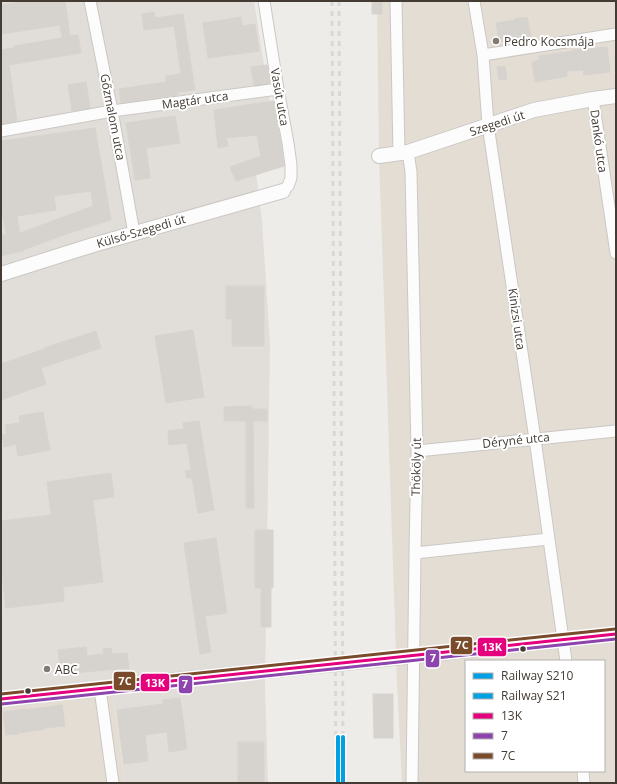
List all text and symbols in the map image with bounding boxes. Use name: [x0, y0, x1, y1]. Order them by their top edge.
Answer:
place label: Pedro Kocsmája: [504, 33, 594, 50]
marker: Pedro Kocsmája: [491, 36, 501, 46]
street label: Vasút utca: [267, 67, 293, 127]
street label: Gőzmalom utca: [96, 72, 130, 162]
street label: Magtár utca: [161, 87, 229, 113]
street label: Szegedi út: [467, 106, 527, 140]
street label: Dankó utca: [586, 108, 612, 174]
street label: Külső-Szegedi út: [95, 210, 187, 252]
street label: Kinizsi utca: [504, 287, 530, 351]
street label: Déryné utca: [481, 428, 551, 452]
street label: Thököly út: [407, 438, 425, 496]
line badge: 7C: [450, 636, 473, 655]
text: 7C: [455, 637, 469, 652]
line badge: 13K: [477, 637, 507, 657]
text: 13K: [482, 639, 503, 654]
unlabelled marker: [518, 644, 528, 654]
line badge: 7: [425, 649, 440, 668]
text: 7: [430, 650, 436, 665]
legend: [465, 660, 605, 772]
place label: ABC: [55, 661, 78, 678]
marker: ABC: [42, 664, 52, 674]
text: Railway S210: [501, 667, 574, 684]
line badge: 7C: [113, 671, 136, 691]
text: 7C: [118, 673, 132, 688]
line badge: 13K: [140, 673, 170, 692]
text: 13K: [145, 675, 166, 690]
line badge: 7: [178, 675, 193, 694]
text: 7: [182, 676, 188, 691]
unlabelled marker: [23, 686, 33, 696]
text: Railway S21: [501, 687, 567, 704]
text: 13K: [501, 707, 523, 724]
text: 7: [501, 727, 508, 744]
text: 7C: [501, 747, 516, 764]

